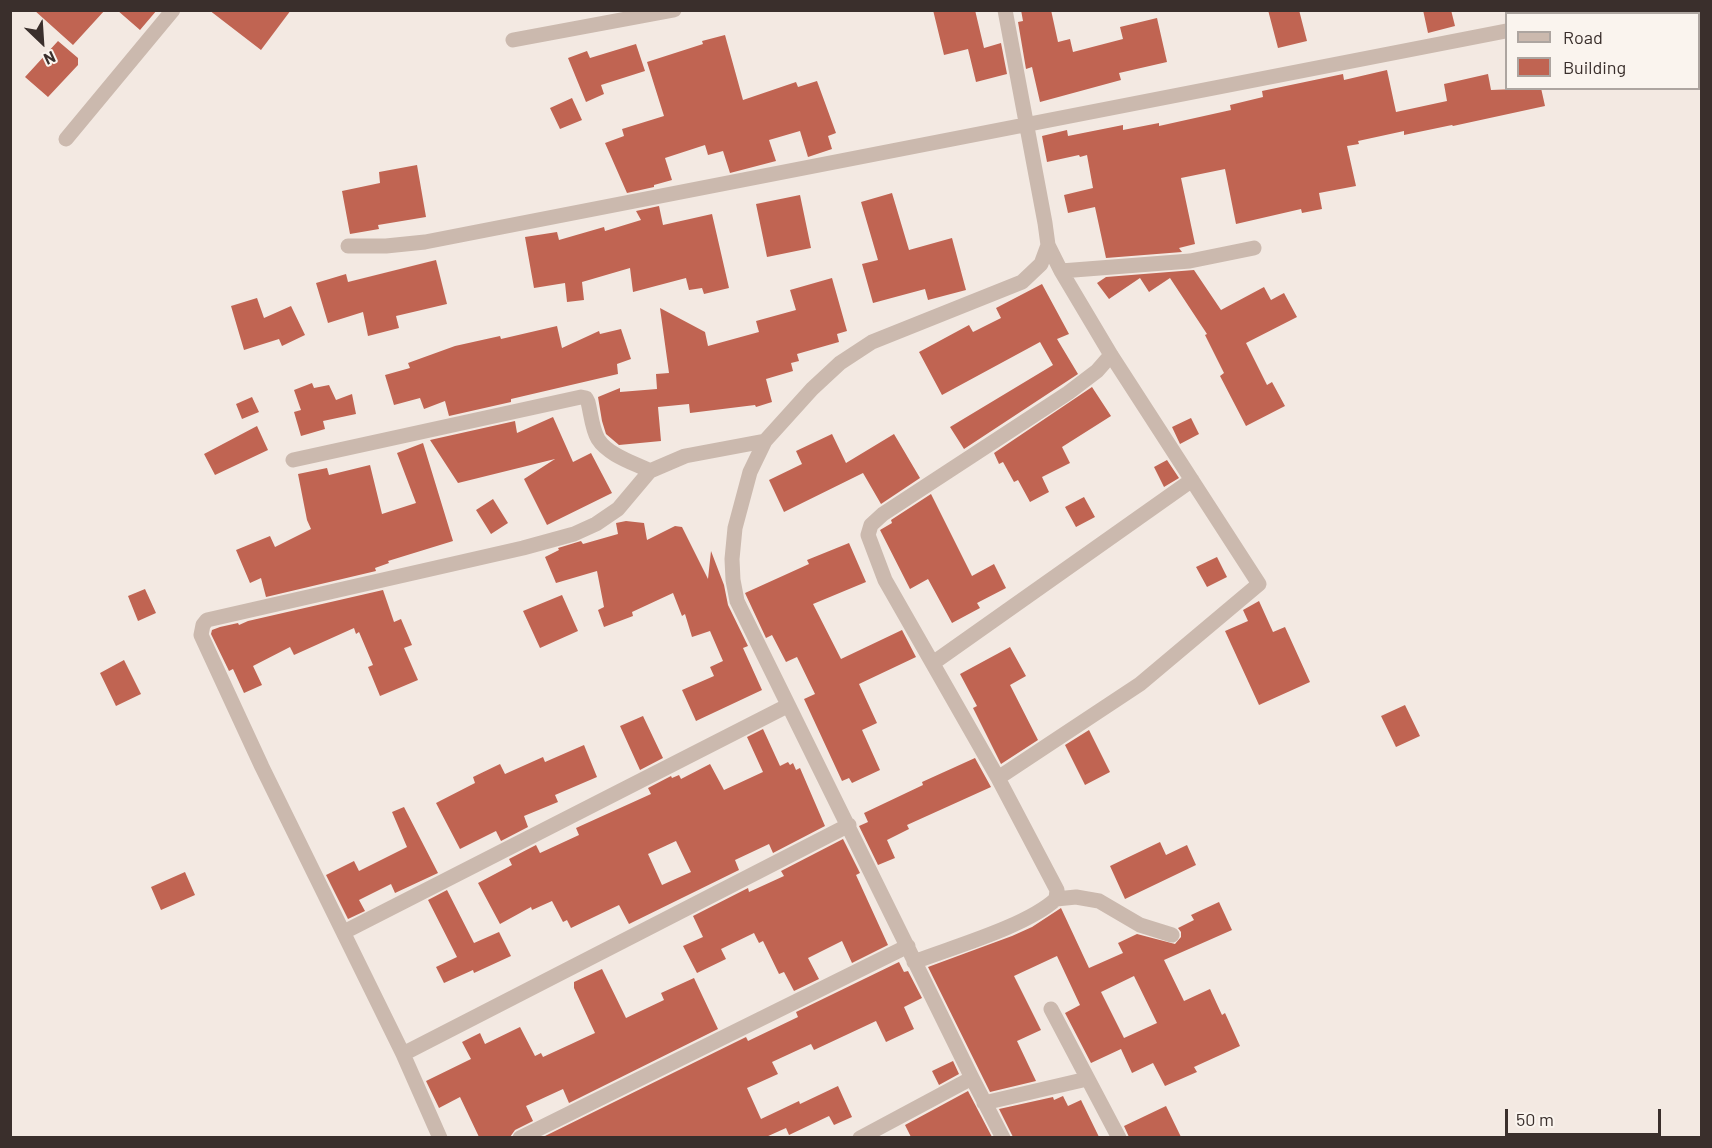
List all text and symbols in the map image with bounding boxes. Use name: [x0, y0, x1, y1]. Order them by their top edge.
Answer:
north arrow: [12, 12, 72, 72]
legend: [1505, 12, 1700, 90]
text: Road: [1563, 26, 1603, 48]
text: N: [41, 48, 59, 70]
text: Building: [1563, 56, 1626, 78]
scale bar: [1508, 1097, 1664, 1135]
text: 50 m: [1516, 1108, 1554, 1130]

